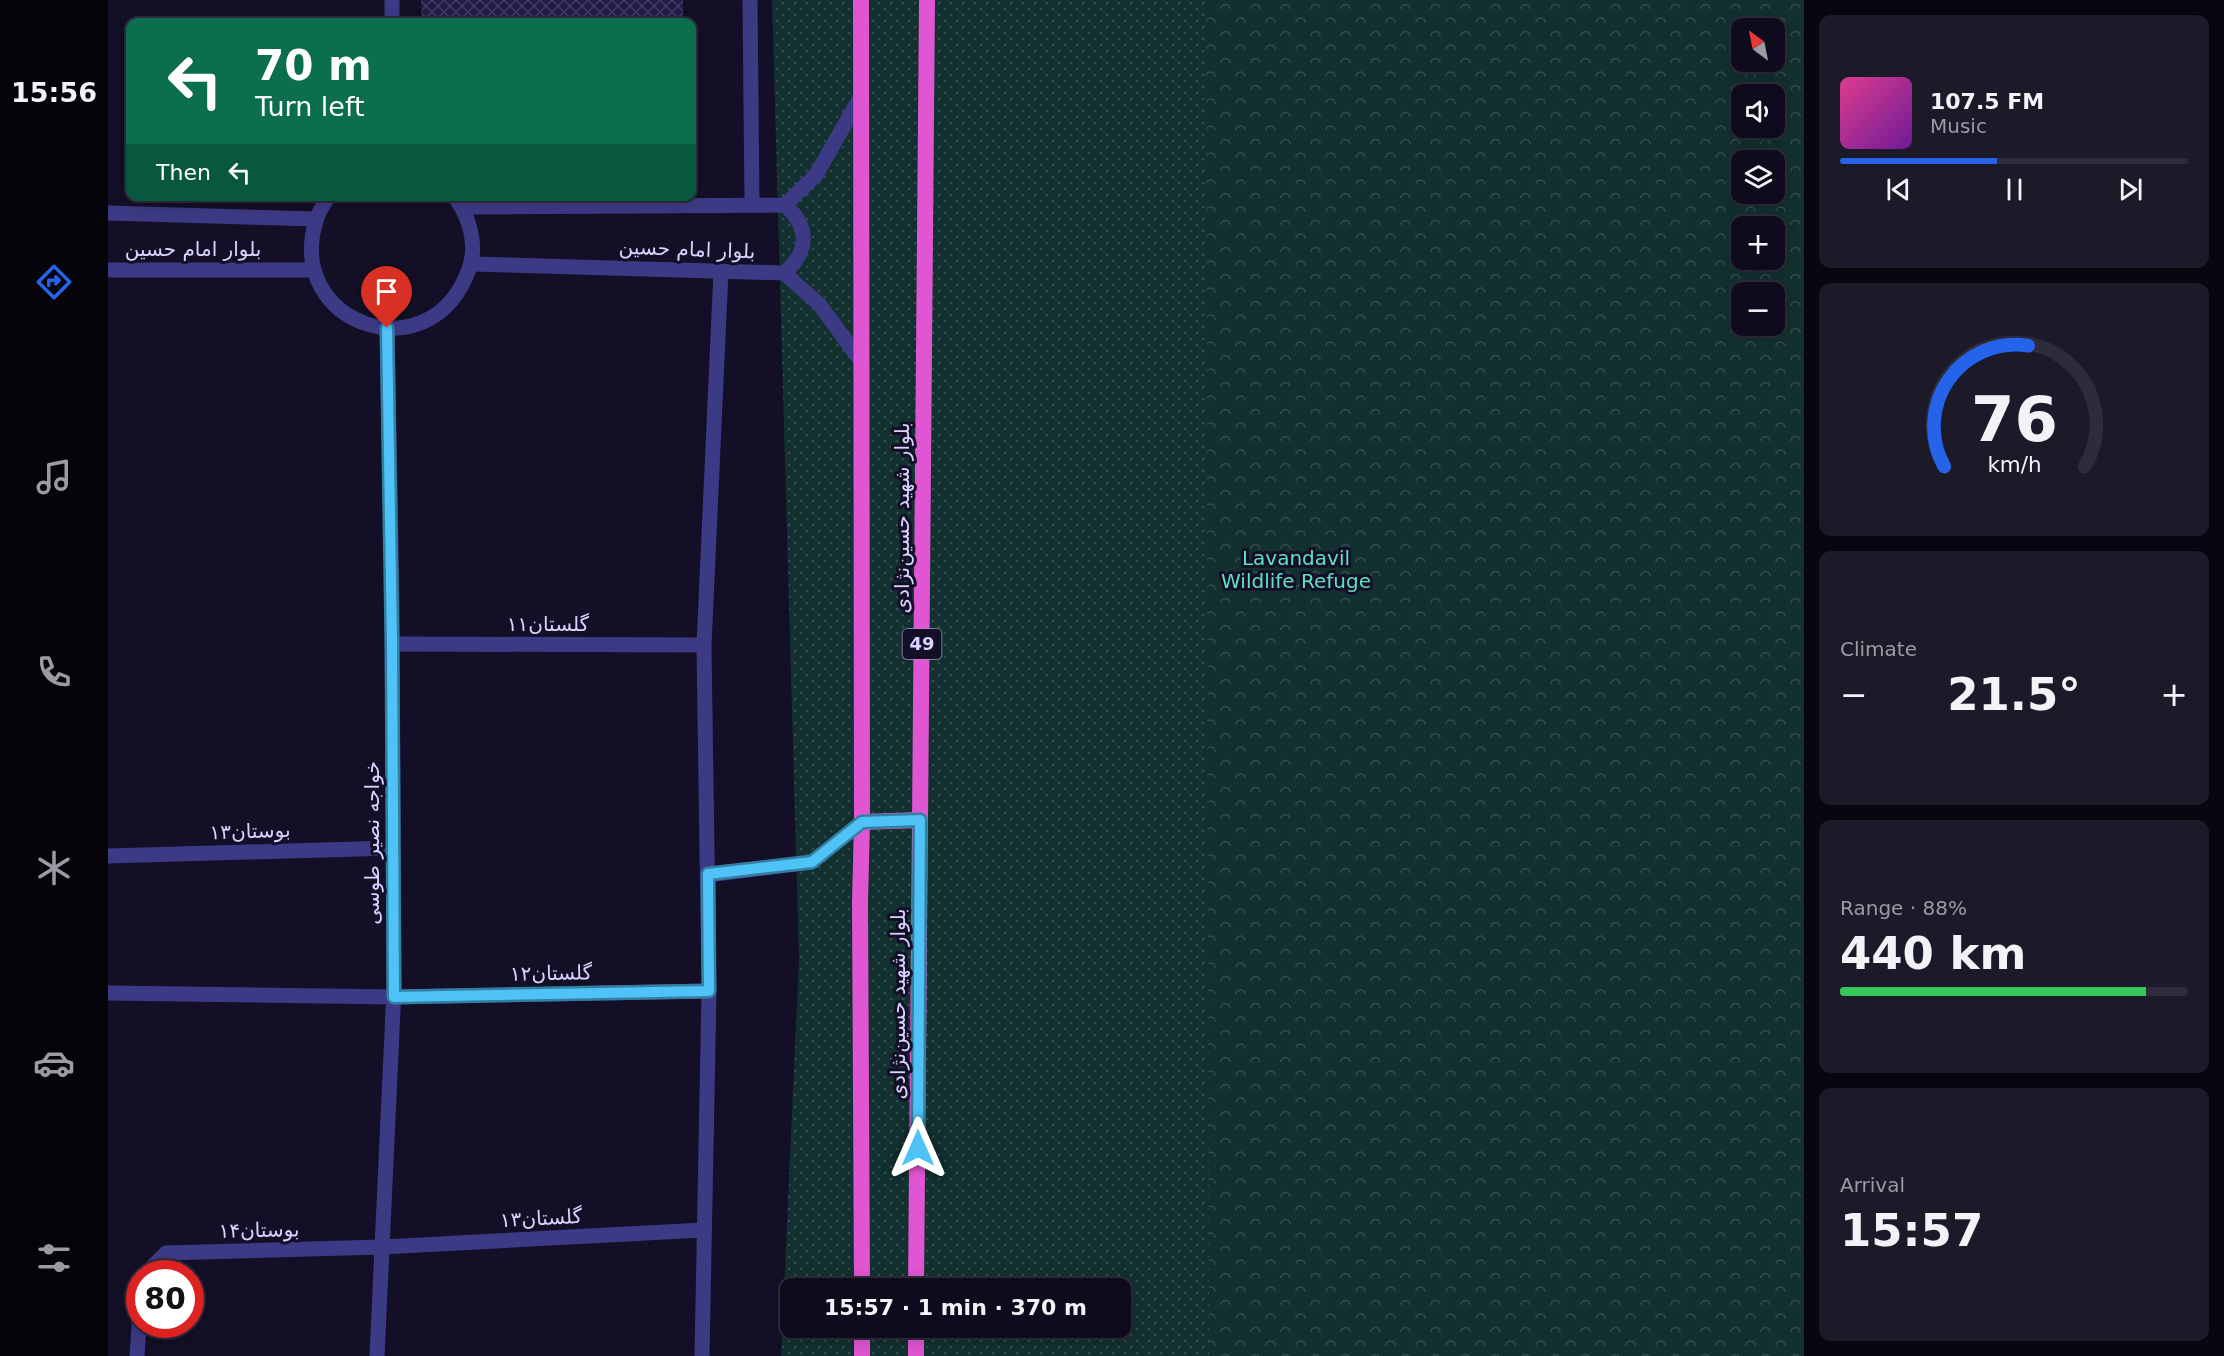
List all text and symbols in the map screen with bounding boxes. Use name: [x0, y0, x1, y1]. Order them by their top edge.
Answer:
north arrow: [1731, 18, 1785, 72]
map controls: [1731, 18, 1785, 336]
text: 70 m: [255, 41, 372, 90]
icon: left: [156, 42, 234, 120]
text: 15:56: [11, 77, 97, 108]
button: sound: [1731, 84, 1785, 138]
text: 107.5 FM: [1930, 89, 2044, 114]
text: Turn left: [255, 91, 365, 122]
text: Music: [1930, 114, 1987, 138]
button: layers: [1731, 150, 1785, 204]
icon: left: [223, 156, 256, 189]
text: Then: [156, 160, 211, 185]
icon: previous: [1882, 173, 1915, 206]
icon: pause: [1998, 173, 2031, 206]
icon: next: [2114, 173, 2147, 206]
button: +: [1731, 216, 1785, 270]
street label: بلوار امام حسین: [618, 235, 756, 263]
street label: بلوار امام حسین: [125, 237, 261, 261]
icon: directions: [33, 261, 75, 303]
pin: [361, 266, 412, 328]
icon: arrive: [370, 275, 403, 308]
button: −: [1731, 282, 1785, 336]
text: 76: [1971, 383, 2057, 456]
street label: بلوار شهید حسین‌نژادی: [890, 422, 914, 614]
text: km/h: [1987, 452, 2041, 477]
icon: music: [33, 456, 75, 498]
park label: Lavandavil Wildlife Refuge: [1221, 546, 1371, 593]
street label: گلستان۱۱: [507, 612, 590, 636]
road number: 49: [902, 629, 942, 659]
text: Climate: [1840, 637, 1917, 661]
icon: phone: [33, 651, 75, 693]
text: 21.5°: [1947, 668, 2081, 721]
text: −: [1840, 675, 1868, 714]
text: +: [2160, 675, 2188, 714]
street label: خواجه نصیر طوسی: [360, 761, 384, 925]
street label: بوستان۱۳: [209, 818, 291, 844]
icon: climate: [33, 847, 75, 889]
text: Range · 88%: [1840, 896, 1967, 920]
street label: بلوار شهید حسین‌نژادی: [886, 908, 910, 1100]
text: 440 km: [1840, 927, 2026, 980]
street label: گلستان۱۲: [510, 960, 593, 986]
icon: car: [33, 1042, 75, 1084]
position arrow: [886, 1116, 950, 1180]
text: Arrival: [1840, 1173, 1905, 1197]
street label: گلستان۱۳: [499, 1204, 583, 1232]
text: 15:57: [1840, 1204, 1983, 1257]
street label: بوستان۱۴: [218, 1217, 300, 1243]
icon: filters: [33, 1237, 75, 1279]
speed limit sign: 80: [126, 1260, 204, 1338]
text: 15:57 · 1 min · 370 m: [824, 1295, 1087, 1320]

